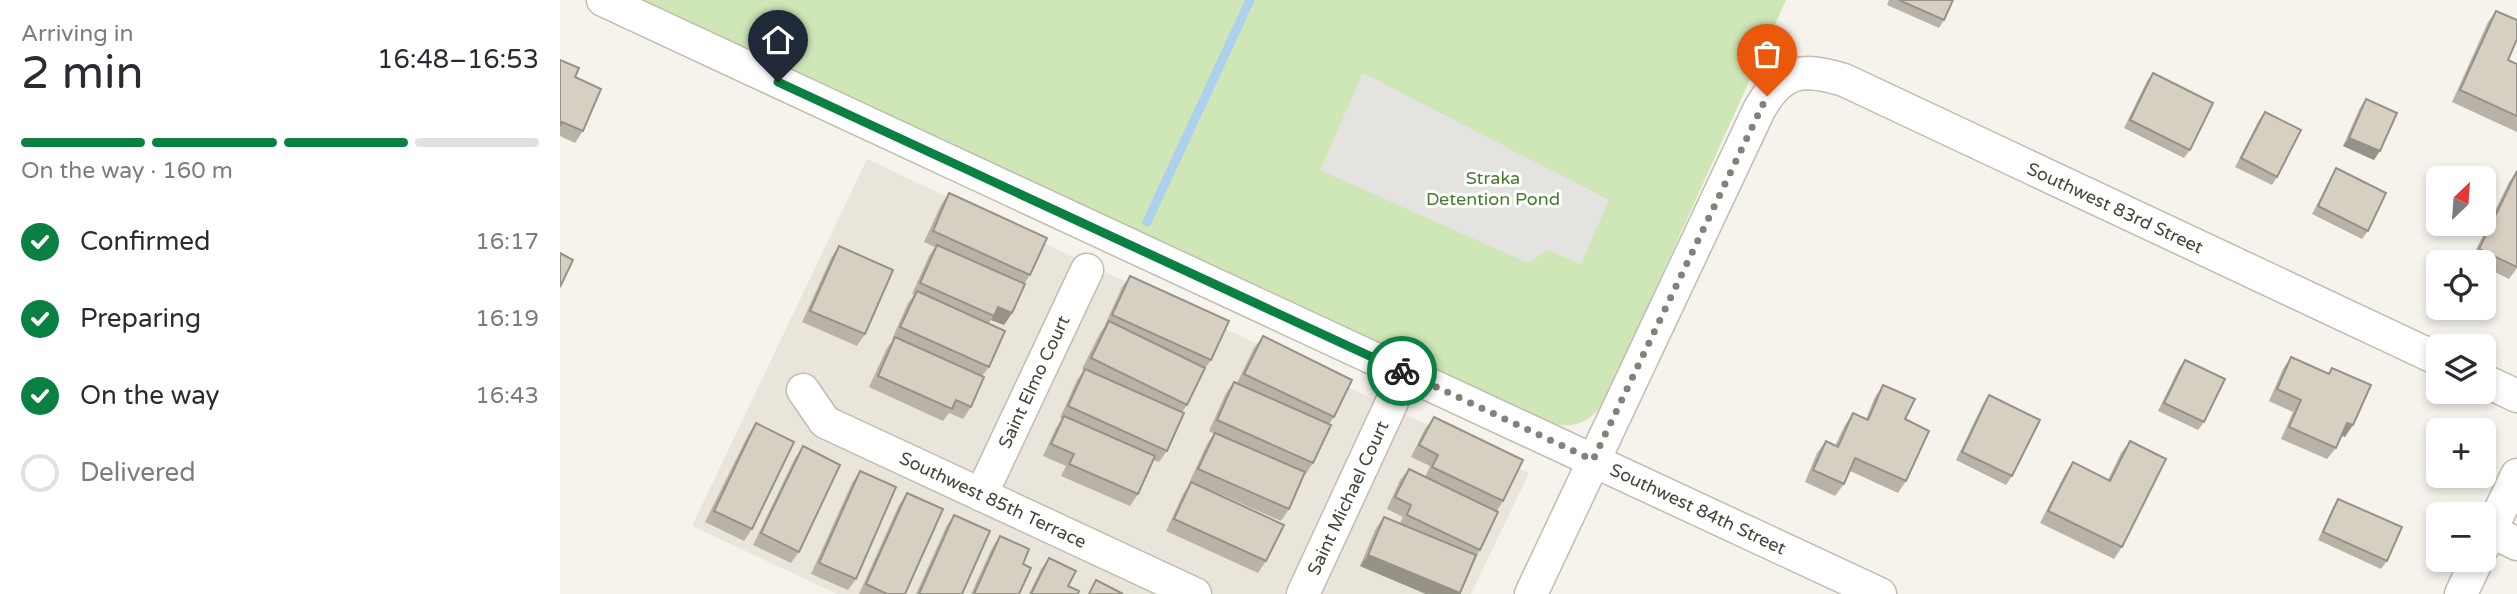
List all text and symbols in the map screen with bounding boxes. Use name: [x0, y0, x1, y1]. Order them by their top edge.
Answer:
pin: [748, 10, 808, 82]
text: Arriving in: [21, 20, 134, 48]
icon: home: [759, 21, 797, 59]
pin: [1737, 24, 1797, 96]
icon: bag: [1748, 35, 1786, 73]
text: 16:48–16:53: [377, 44, 539, 75]
text: 2 min: [21, 46, 144, 101]
text: On the way · 160 m: [21, 157, 233, 185]
street label: Southwest 83rd Street: [2023, 157, 2207, 259]
north arrow: [2426, 166, 2496, 236]
map controls: [2426, 166, 2496, 572]
park label: Straka Detention Pond: [1426, 167, 1560, 210]
icon: check: [21, 223, 59, 261]
text: Confirmed: [80, 226, 210, 257]
text: 16:17: [475, 228, 539, 256]
button: locate: [2426, 250, 2496, 320]
icon: check: [21, 300, 59, 338]
text: Preparing: [80, 303, 201, 334]
text: 16:19: [475, 305, 539, 333]
street label: Saint Elmo Court: [994, 312, 1074, 452]
button: layers: [2426, 334, 2496, 404]
courier: [1367, 336, 1437, 406]
icon: bike: [1383, 352, 1421, 390]
icon: check: [21, 377, 59, 415]
text: On the way: [80, 380, 220, 411]
text: 16:43: [475, 382, 539, 410]
street label: Saint Michael Court: [1303, 417, 1393, 579]
button: +: [2426, 418, 2496, 488]
street label: Southwest 85th Terrace: [896, 447, 1090, 553]
text: Delivered: [80, 457, 196, 488]
street label: Southwest 84th Street: [1606, 459, 1790, 560]
button: −: [2426, 502, 2496, 572]

